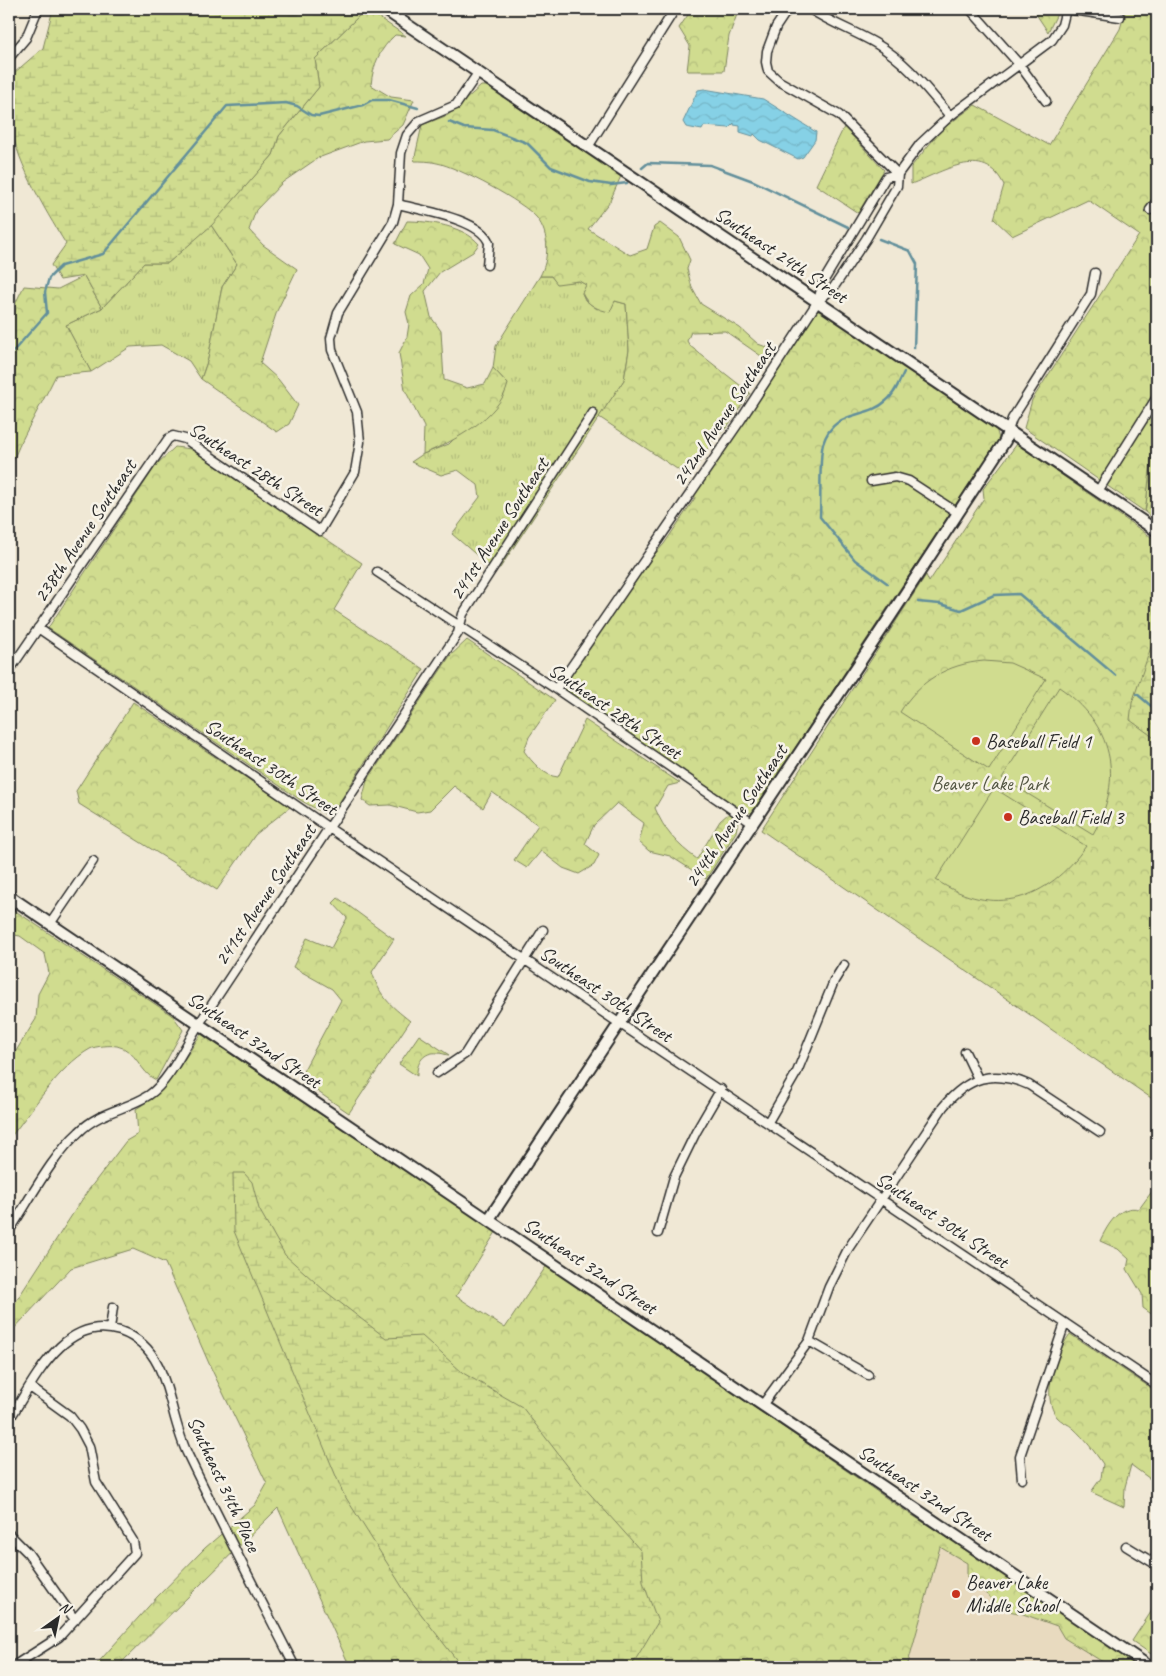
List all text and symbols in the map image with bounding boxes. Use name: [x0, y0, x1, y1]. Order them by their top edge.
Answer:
street label: Southeast 24th Street: [710, 201, 854, 310]
street label: 242nd Avenue Southeast: [667, 335, 783, 491]
street label: Southeast 28th Street: [184, 416, 330, 523]
street label: 241st Avenue Southeast: [444, 451, 556, 605]
street label: 238th Avenue Southeast: [28, 453, 143, 607]
street label: Southeast 28th Street: [544, 657, 688, 766]
street label: Southeast 30th Street: [200, 713, 344, 822]
place label: Baseball Field 1: [986, 729, 1093, 754]
marker: Baseball Field 1: [970, 735, 982, 747]
street label: 244th Avenue Southeast: [679, 738, 794, 892]
park label: Beaver Lake Park: [931, 771, 1050, 796]
place label: Baseball Field 3: [1018, 805, 1126, 830]
marker: Baseball Field 3: [1002, 811, 1014, 823]
street label: 241st Avenue Southeast: [209, 818, 323, 970]
street label: Southeast 30th Street: [535, 940, 679, 1049]
street label: Southeast 32nd Street: [182, 986, 328, 1095]
street label: Southeast 30th Street: [871, 1166, 1015, 1275]
street label: Southeast 32nd Street: [518, 1212, 664, 1321]
street label: Southeast 34th Place: [182, 1412, 267, 1557]
street label: Southeast 32nd Street: [853, 1439, 999, 1548]
place label: Beaver Lake Middle School: [966, 1570, 1061, 1618]
marker: Beaver Lake Middle School: [950, 1588, 962, 1600]
north arrow: [32, 1594, 82, 1644]
text: N: [57, 1598, 75, 1618]

